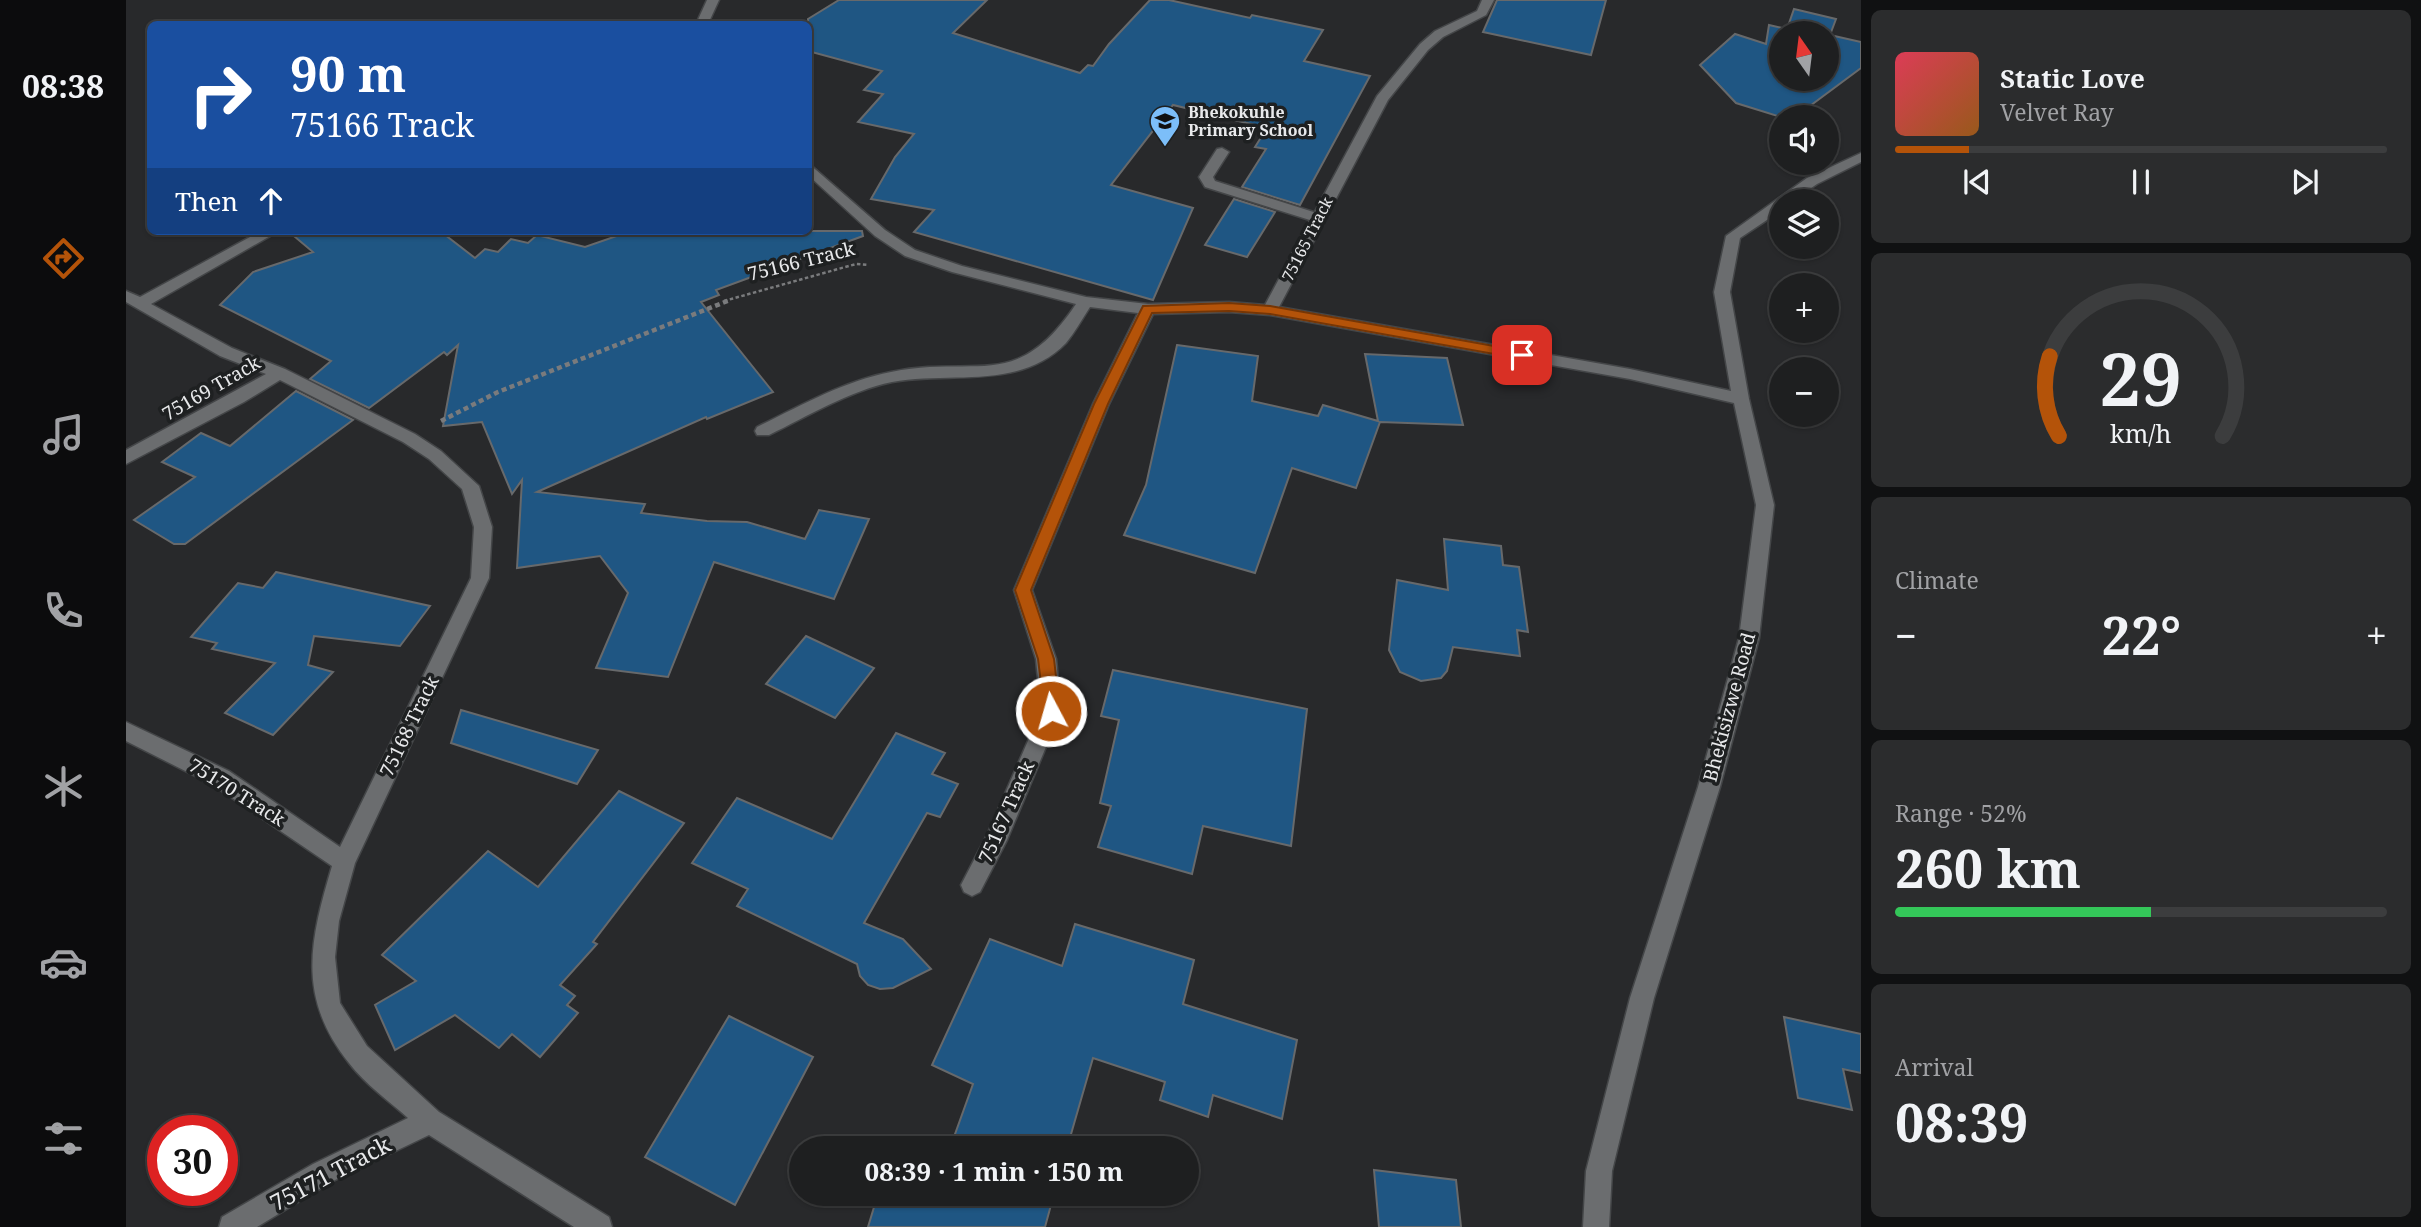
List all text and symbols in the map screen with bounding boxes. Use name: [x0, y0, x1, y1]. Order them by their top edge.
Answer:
north arrow: [1769, 21, 1839, 91]
map controls: [1769, 21, 1839, 427]
text: 90 m: [290, 40, 406, 106]
icon: right: [175, 49, 266, 140]
text: Static Love: [2000, 60, 2145, 96]
text: 08:38: [22, 64, 104, 107]
text: Velvet Ray: [2000, 96, 2114, 128]
place label: Bhekokuhle Primary School: [1188, 101, 1313, 141]
text: 75166 Track: [290, 103, 474, 146]
school or university icon: Bhekokuhle Primary School: [1148, 104, 1182, 148]
button: sound: [1769, 105, 1839, 175]
icon: previous: [1958, 163, 1996, 201]
icon: pause: [2122, 163, 2160, 201]
icon: next: [2286, 163, 2324, 201]
icon: ahead: [252, 182, 290, 220]
text: Then: [175, 183, 238, 219]
button: layers: [1769, 189, 1839, 259]
street label: 75165 Track: [1276, 192, 1338, 285]
icon: directions: [39, 234, 88, 283]
street label: 75166 Track: [745, 235, 858, 287]
button: +: [1769, 273, 1839, 343]
pin: [1492, 325, 1552, 385]
text: 29: [2100, 329, 2182, 428]
icon: arrive: [1503, 336, 1541, 374]
street label: 75169 Track: [157, 349, 266, 427]
button: −: [1769, 357, 1839, 427]
icon: music: [39, 410, 88, 459]
text: km/h: [2110, 416, 2172, 450]
text: Climate: [1895, 564, 1979, 596]
icon: phone: [39, 586, 88, 635]
text: 22°: [2102, 599, 2181, 670]
text: −: [1895, 609, 1917, 661]
text: +: [2366, 609, 2387, 661]
street label: Bhekisizwe Road: [1697, 629, 1762, 784]
street label: 75168 Track: [373, 670, 445, 781]
position arrow: [1014, 674, 1088, 748]
street label: 75170 Track: [184, 752, 291, 832]
street label: 75167 Track: [972, 756, 1040, 867]
icon: climate: [39, 762, 88, 811]
text: Range · 52%: [1895, 797, 2027, 829]
text: 260 km: [1895, 832, 2081, 903]
icon: car: [39, 938, 88, 987]
text: Arrival: [1895, 1051, 1974, 1083]
text: 08:39: [1895, 1086, 2028, 1157]
icon: filters: [39, 1114, 88, 1163]
speed limit sign: 30: [147, 1115, 238, 1206]
street label: 75171 Track: [264, 1128, 396, 1218]
text: 08:39 · 1 min · 150 m: [864, 1153, 1124, 1189]

